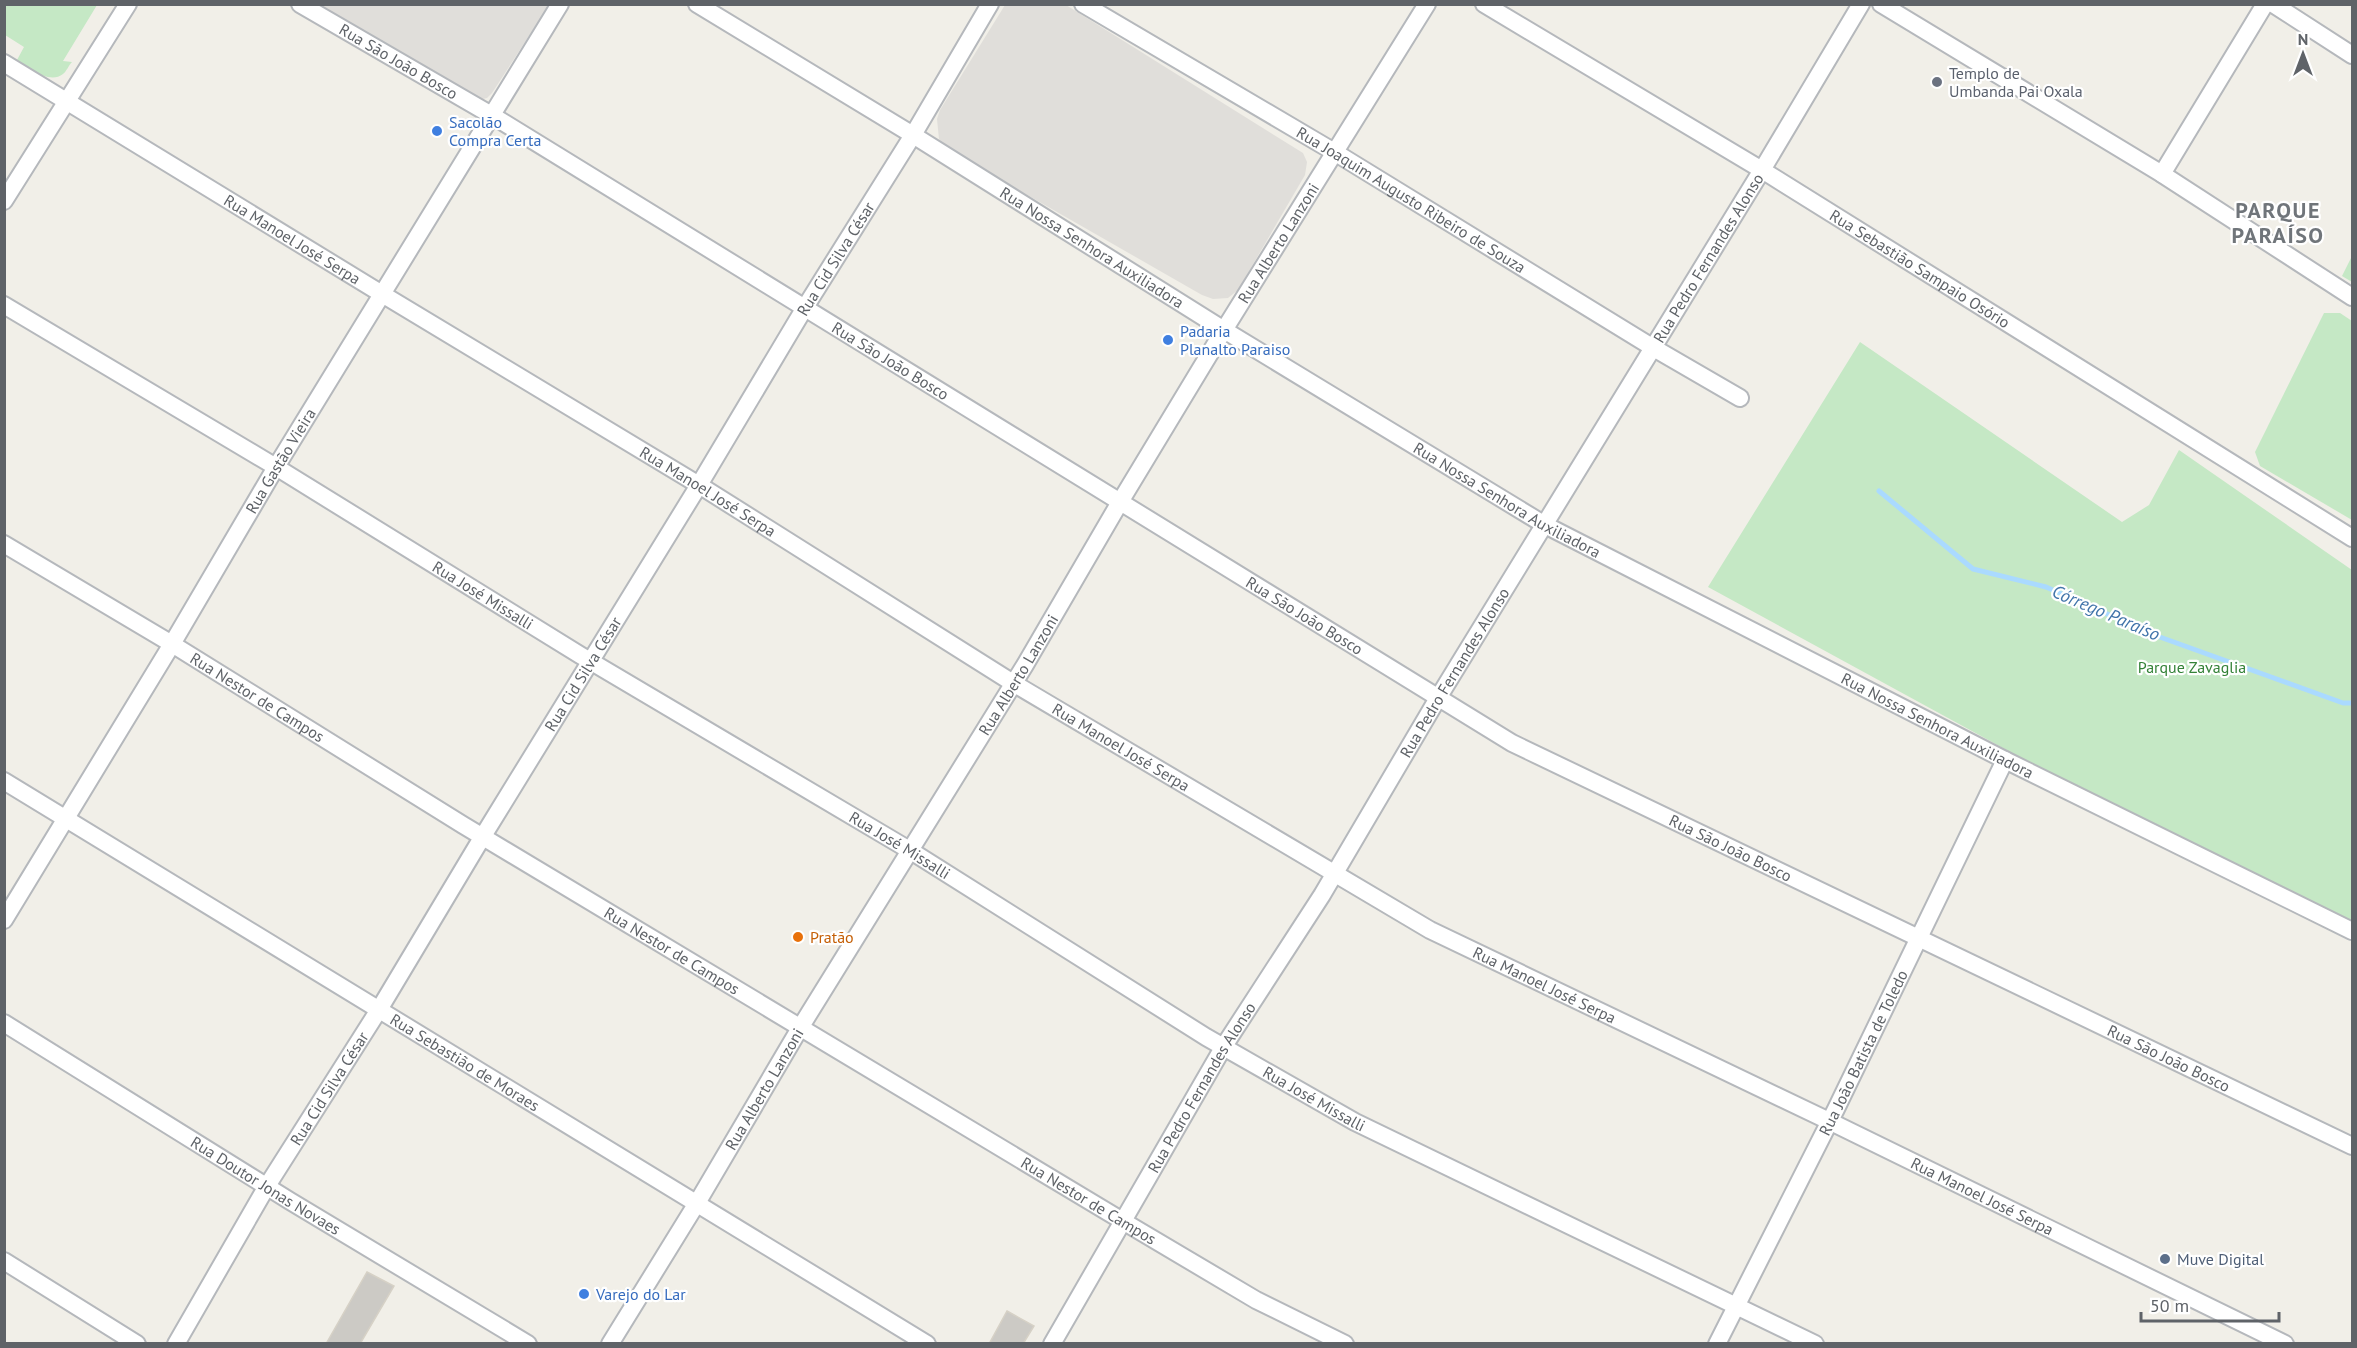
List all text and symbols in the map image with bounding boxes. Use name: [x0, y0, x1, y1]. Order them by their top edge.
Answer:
street label: Rua São João Bosco: [336, 19, 461, 103]
north arrow: [2273, 24, 2333, 84]
text: N: [2298, 29, 2308, 49]
place label: Templo de Umbanda Pai Oxala: [1949, 63, 2083, 101]
marker: Templo de Umbanda Pai Oxala: [1930, 75, 1944, 89]
place label: Sacolão Compra Certa: [449, 112, 541, 150]
street label: Rua Joaquim Augusto Ribeiro de Souza: [1293, 122, 1529, 277]
marker: Sacolão Compra Certa: [430, 124, 444, 138]
street label: Rua Pedro Fernandes Alonso: [1649, 170, 1768, 346]
street label: Rua Alberto Lanzoni: [1233, 179, 1323, 307]
street label: Rua Nossa Senhora Auxiliadora: [996, 182, 1188, 312]
street label: Rua Manoel José Serpa: [220, 190, 364, 289]
district label: PARQUE PARAÍSO: [2231, 196, 2325, 249]
street label: Rua Cid Silva César: [792, 198, 879, 319]
street label: Rua Sebastião Sampaio Osório: [1826, 205, 2014, 332]
street label: Rua São João Bosco: [828, 317, 953, 404]
place label: Padaria Planalto Paraiso: [1180, 321, 1290, 359]
marker: Padaria Planalto Paraiso: [1161, 333, 1175, 347]
street label: Rua Gastão Vieira: [241, 404, 320, 517]
street label: Rua Nossa Senhora Auxiliadora: [1410, 438, 1604, 562]
street label: Rua Manoel José Serpa: [636, 442, 780, 541]
street label: Rua José Missalli: [429, 556, 537, 634]
street label: Rua São João Bosco: [1242, 572, 1367, 659]
water label: Córrego Paraíso: [2049, 580, 2164, 646]
street label: Rua Pedro Fernandes Alonso: [1395, 584, 1513, 761]
street label: Rua Alberto Lanzoni: [974, 611, 1062, 739]
street label: Rua Cid Silva César: [540, 612, 626, 735]
street label: Rua Nestor de Campos: [187, 648, 328, 746]
park label: Parque Zavaglia: [2138, 657, 2246, 677]
street label: Rua Nossa Senhora Auxiliadora: [1838, 668, 2037, 783]
street label: Rua Manoel José Serpa: [1049, 699, 1194, 796]
street label: Rua José Missalli: [846, 807, 954, 883]
street label: Rua São João Bosco: [1666, 810, 1795, 886]
street label: Rua Nestor de Campos: [601, 902, 744, 999]
place label: Pratão: [810, 927, 854, 947]
marker: Pratão: [791, 930, 805, 944]
street label: Rua Manoel José Serpa: [1470, 942, 1619, 1028]
street label: Rua João Batista de Toledo: [1814, 967, 1912, 1139]
street label: Rua Pedro Fernandes Alonso: [1143, 998, 1260, 1176]
street label: Rua Sebastião de Moraes: [387, 1009, 544, 1115]
street label: Rua São João Bosco: [2104, 1020, 2233, 1096]
street label: Rua Alberto Lanzoni: [721, 1025, 808, 1153]
street label: Rua Cid Silva César: [285, 1027, 373, 1149]
street label: Rua José Missalli: [1259, 1062, 1369, 1136]
street label: Rua Doutor Jonas Novaes: [187, 1132, 344, 1239]
street label: Rua Nestor de Campos: [1017, 1152, 1160, 1249]
street label: Rua Manoel José Serpa: [1908, 1153, 2057, 1239]
place label: Muve Digital: [2177, 1249, 2264, 1269]
marker: Muve Digital: [2158, 1252, 2172, 1266]
place label: Varejo do Lar: [595, 1284, 686, 1304]
scale bar: [2141, 1285, 2279, 1323]
marker: Varejo do Lar: [577, 1287, 591, 1301]
text: 50 m: [2150, 1294, 2189, 1317]

